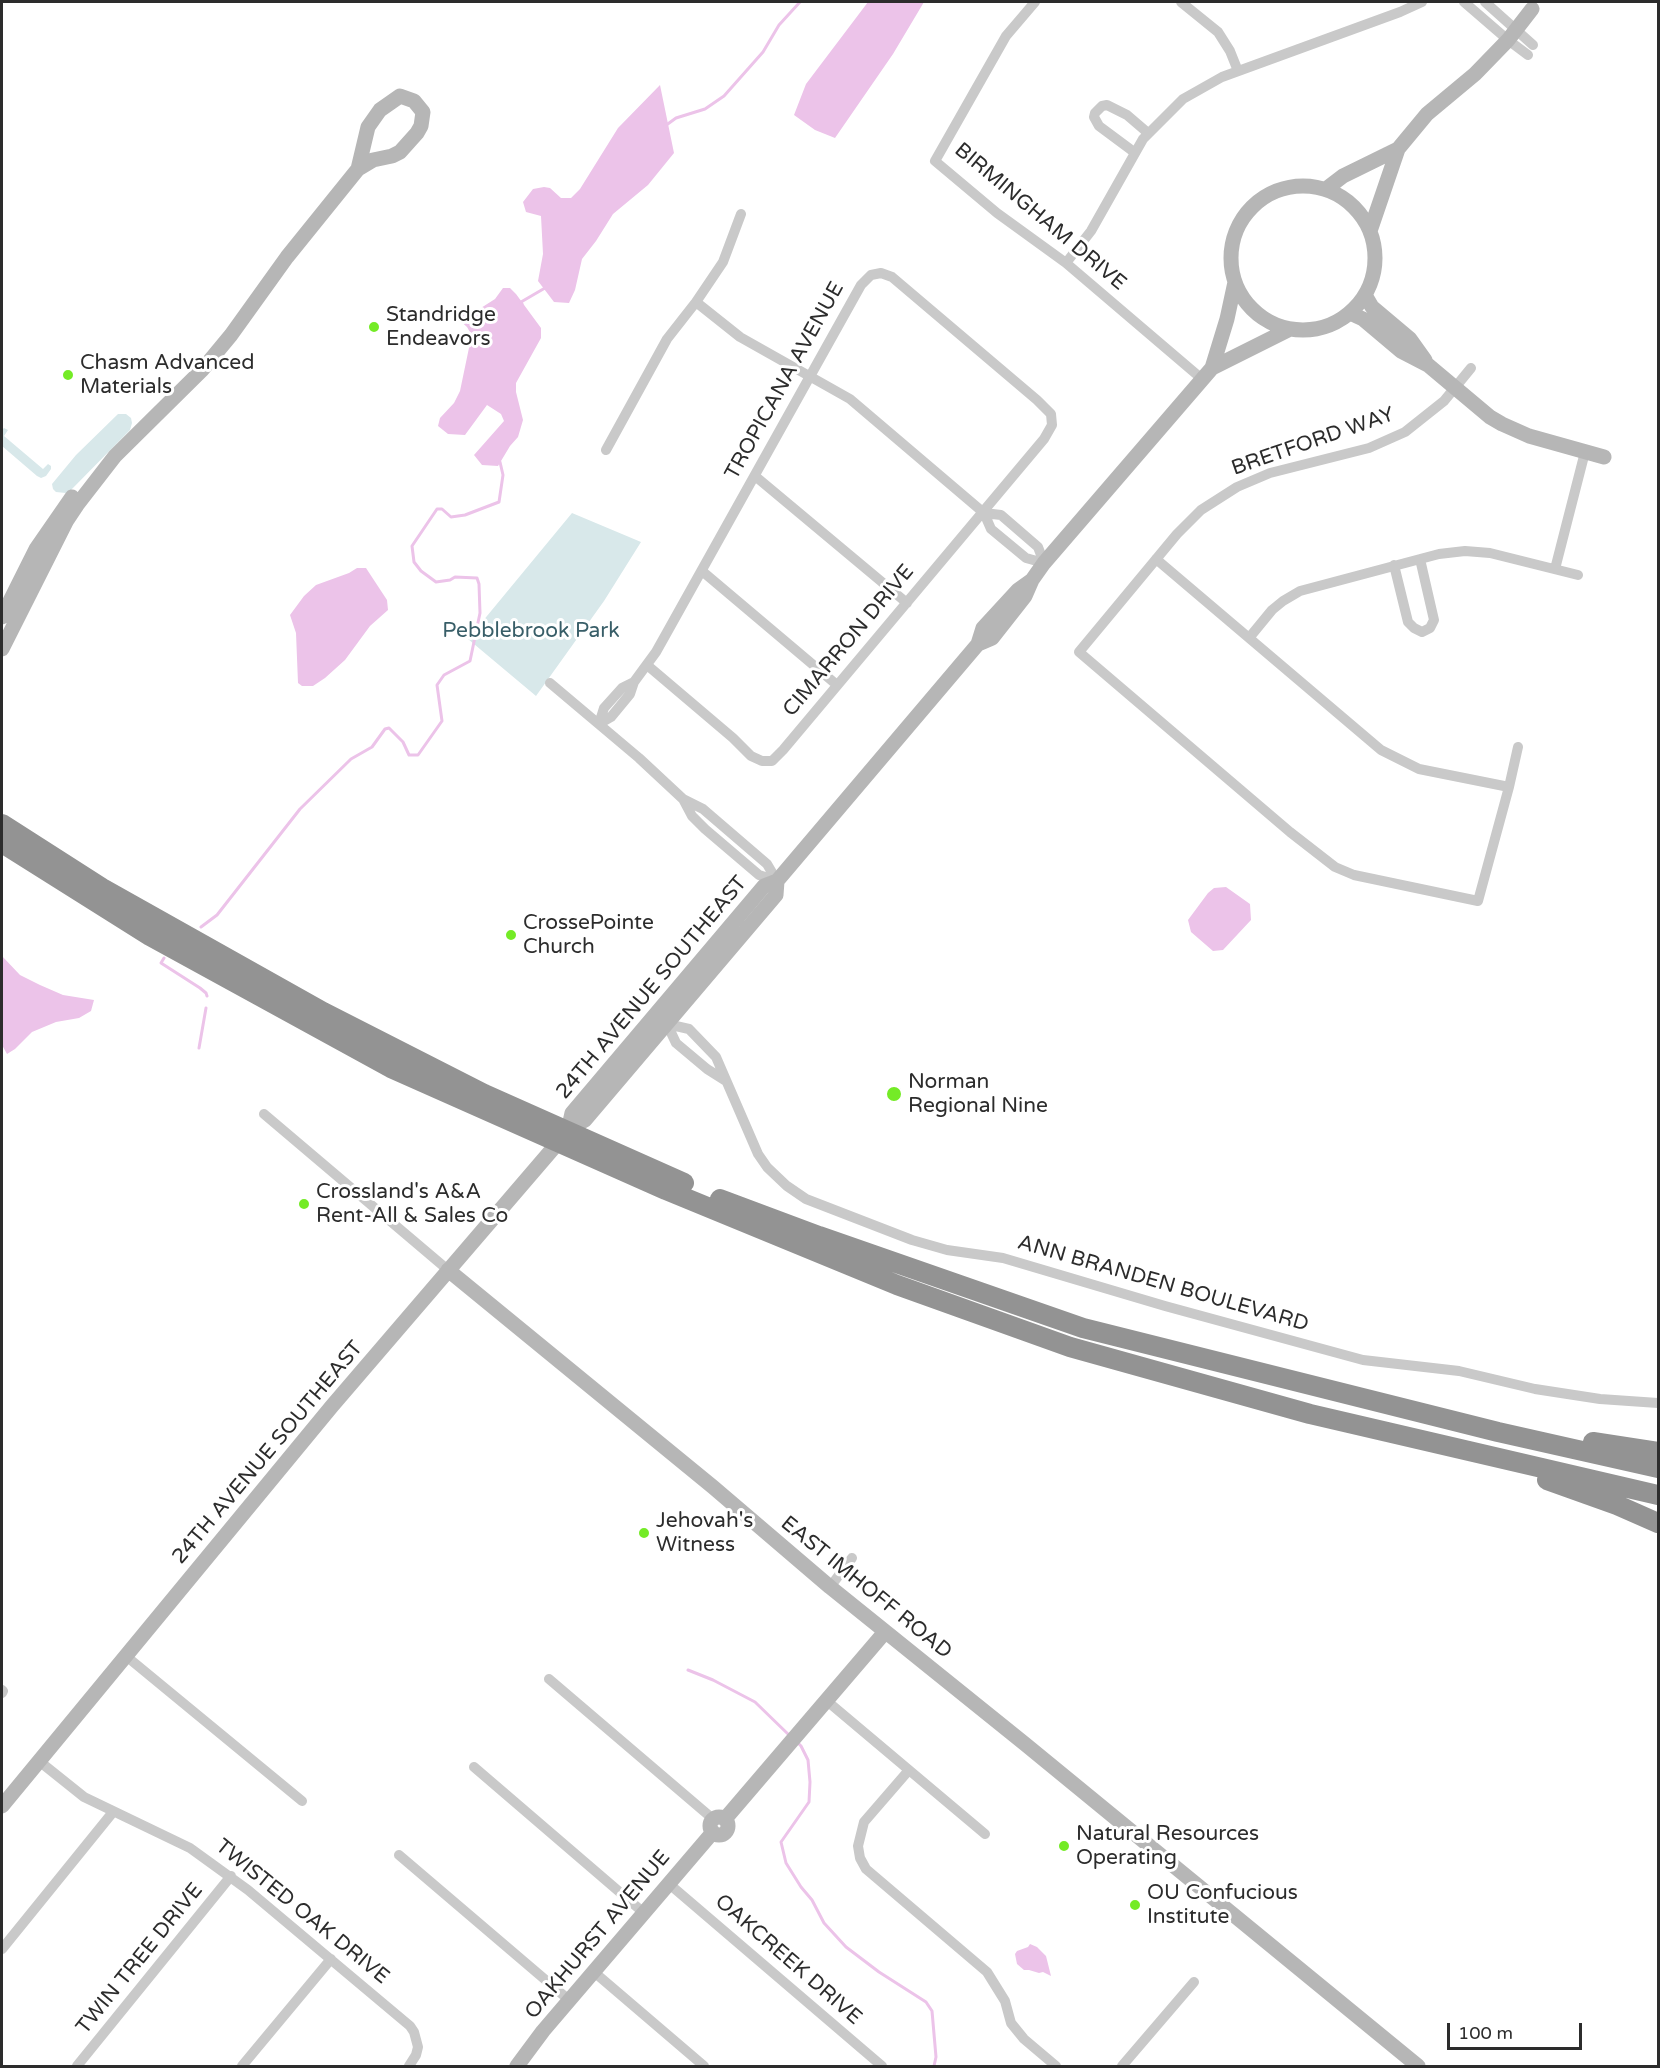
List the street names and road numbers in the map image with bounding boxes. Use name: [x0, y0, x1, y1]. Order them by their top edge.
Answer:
street label: BIRMINGHAM DRIVE: [949, 138, 1131, 296]
street label: TROPICANA AVENUE: [720, 278, 850, 484]
street label: BRETFORD WAY: [1228, 402, 1398, 482]
street label: CIMARRON DRIVE: [778, 560, 920, 722]
street label: 24TH AVENUE SOUTHEAST: [551, 871, 753, 1105]
street label: ANN BRANDEN BOULEVARD: [1015, 1230, 1311, 1338]
street label: 24TH AVENUE SOUTHEAST: [167, 1336, 369, 1570]
street label: EAST IMHOFF ROAD: [775, 1511, 957, 1665]
street label: TWISTED OAK DRIVE: [210, 1834, 394, 1990]
street label: OAKHURST AVENUE: [520, 1846, 676, 2024]
street label: TWIN TREE DRIVE: [71, 1878, 209, 2040]
street label: OAKCREEK DRIVE: [709, 1889, 867, 2031]

